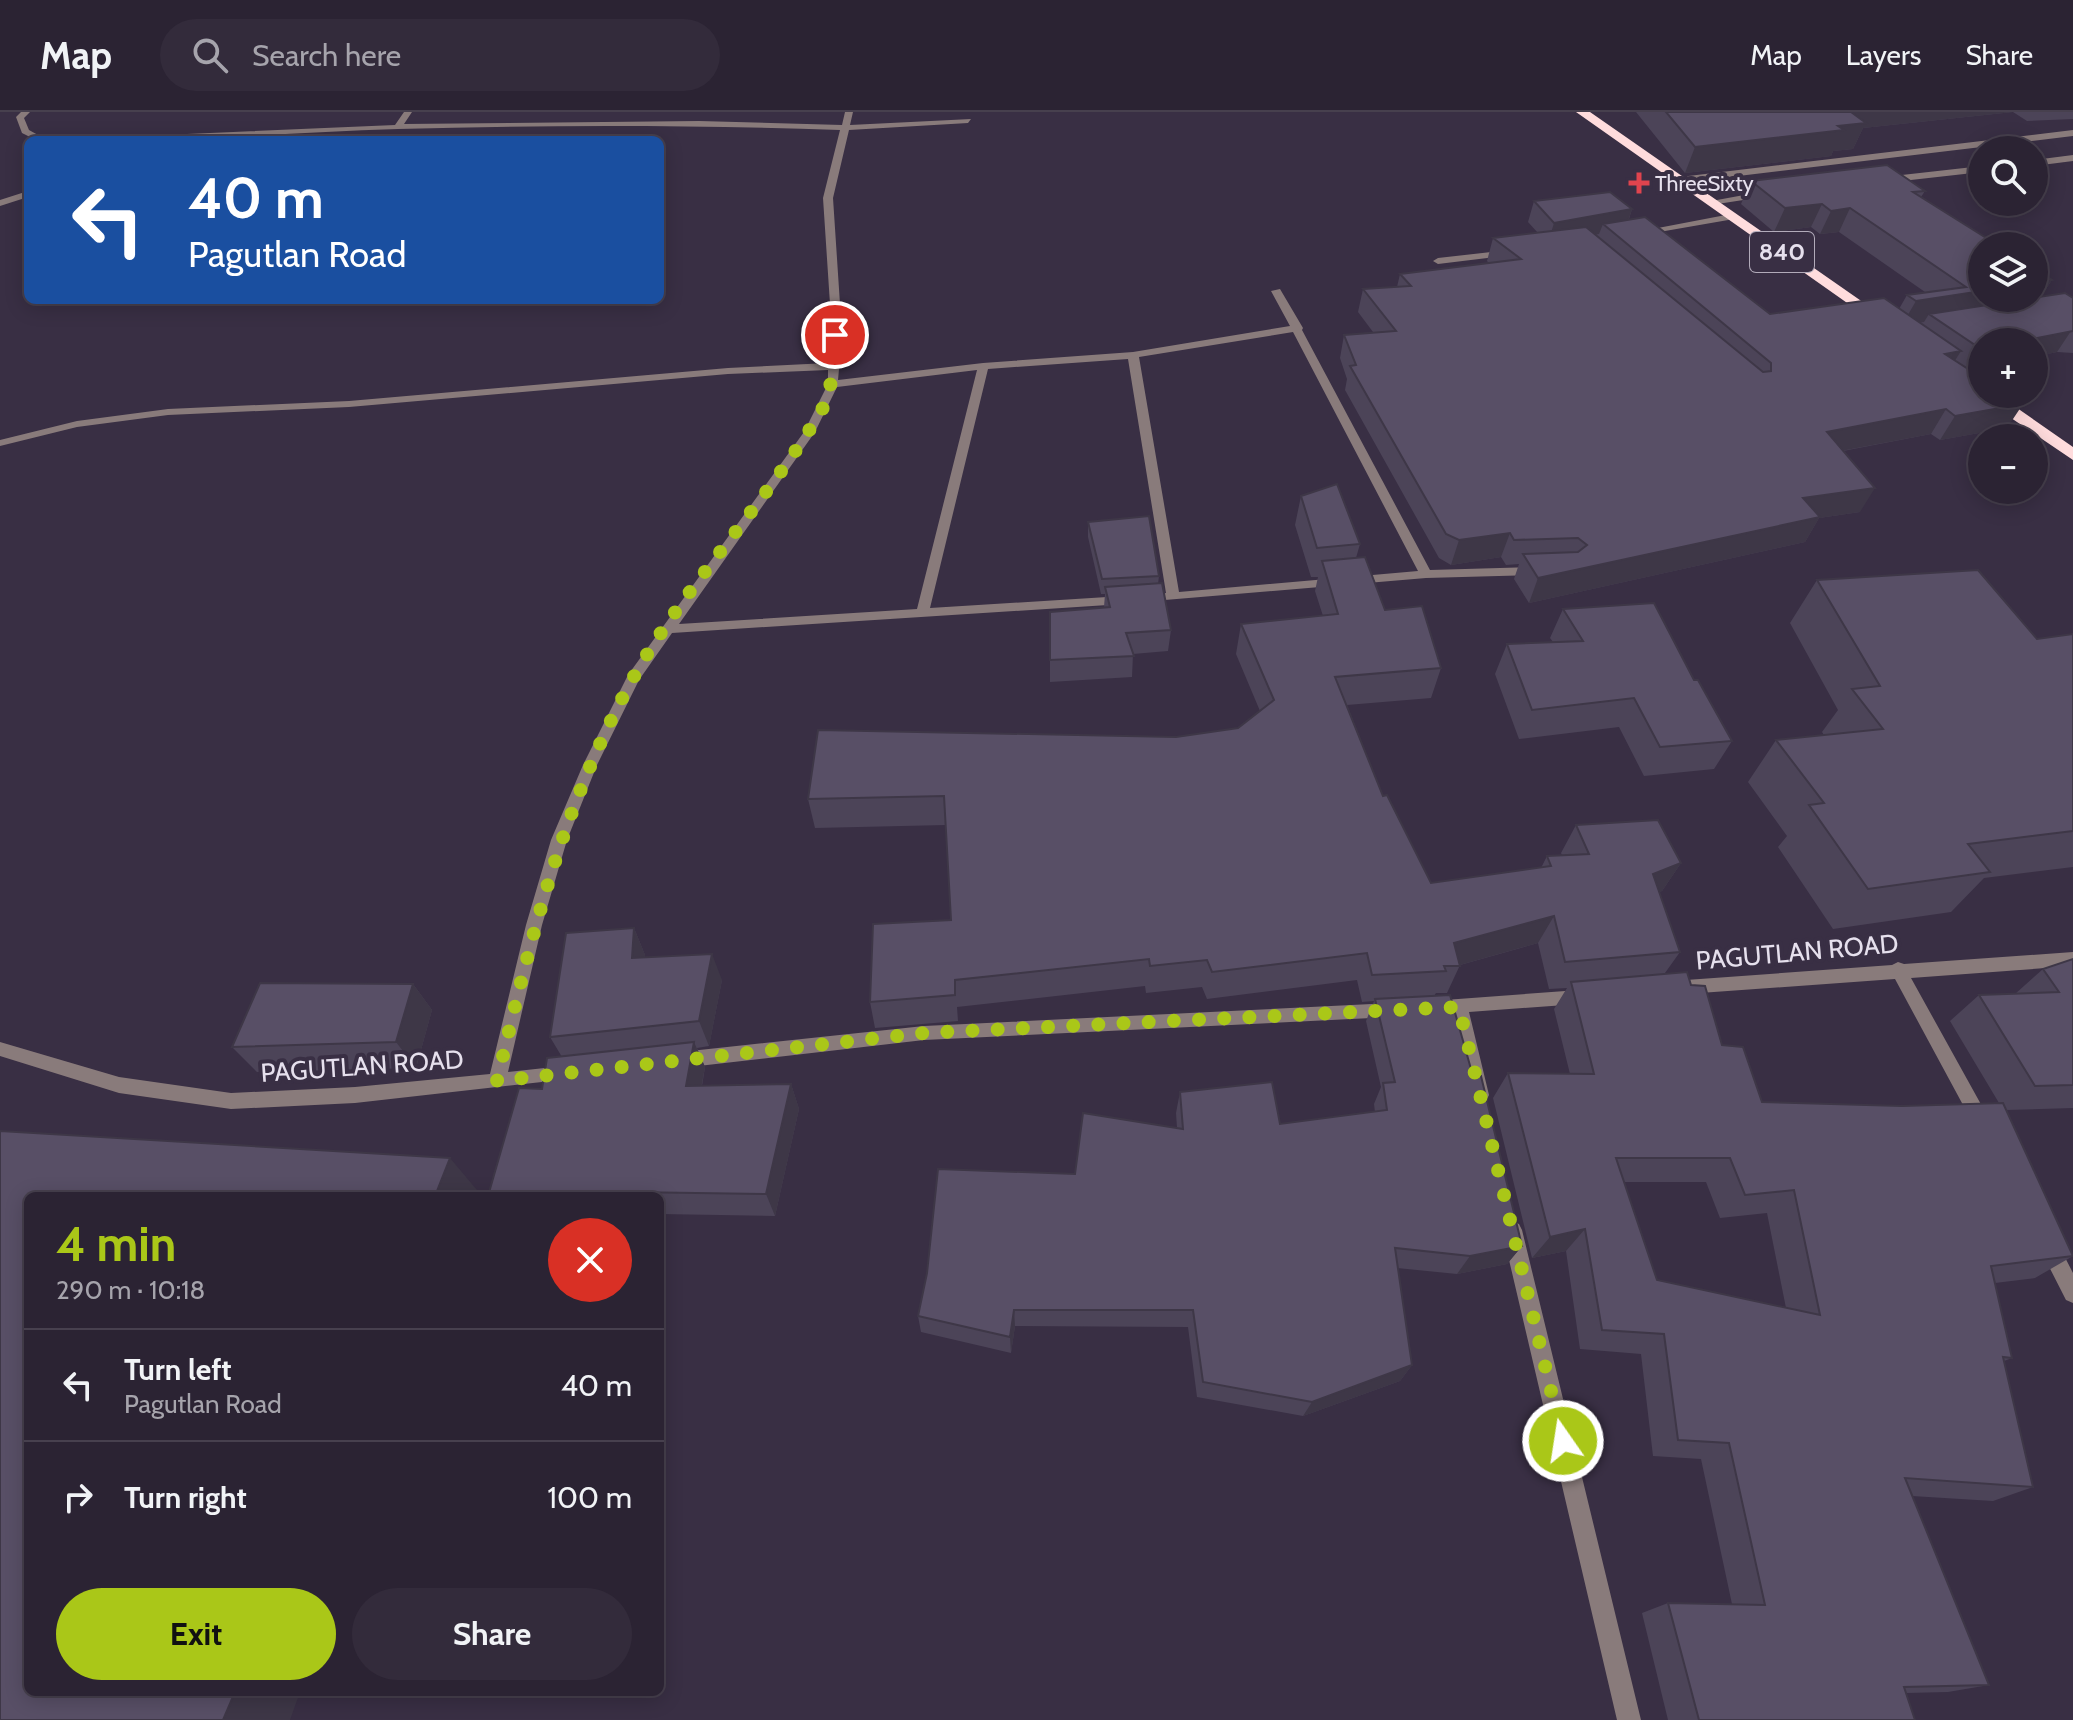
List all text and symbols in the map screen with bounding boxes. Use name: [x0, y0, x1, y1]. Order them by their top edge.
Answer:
search box: [160, 19, 720, 91]
text: Map: [40, 32, 112, 79]
icon: search: [188, 33, 232, 77]
text: Search here: [252, 37, 401, 74]
text: Map: [1750, 38, 1802, 72]
text: Layers: [1846, 38, 1921, 72]
text: Share: [1965, 38, 2033, 72]
map controls: [1968, 136, 2048, 504]
button: search: [1968, 136, 2048, 216]
text: 40 m: [188, 164, 324, 232]
icon: left: [56, 168, 160, 272]
place label: ThreeSixty: [1655, 170, 1754, 197]
marker: ThreeSixty: [1630, 174, 1648, 192]
text: Pagutlan Road: [188, 232, 406, 276]
road number: 840: [1750, 232, 1814, 272]
button: layers: [1968, 232, 2048, 312]
pin: [801, 301, 869, 369]
icon: arrive: [813, 313, 857, 357]
button: +: [1968, 328, 2048, 408]
button: −: [1968, 424, 2048, 504]
street label: PAGUTLAN ROAD: [1694, 927, 1900, 977]
street label: PAGUTLAN ROAD: [260, 1043, 464, 1089]
text: 4 min: [56, 1215, 176, 1273]
button: close: [548, 1218, 632, 1302]
text: 290 m · 10:18: [56, 1274, 205, 1306]
text: Turn left: [124, 1351, 232, 1388]
icon: left: [56, 1363, 100, 1407]
text: 40 m: [561, 1367, 632, 1404]
text: Pagutlan Road: [124, 1388, 282, 1420]
position arrow: [1521, 1399, 1605, 1483]
icon: right: [56, 1475, 100, 1519]
text: Turn right: [124, 1479, 247, 1516]
text: 100 m: [547, 1479, 632, 1516]
button: Exit: [56, 1588, 336, 1680]
button: Share: [352, 1588, 632, 1680]

